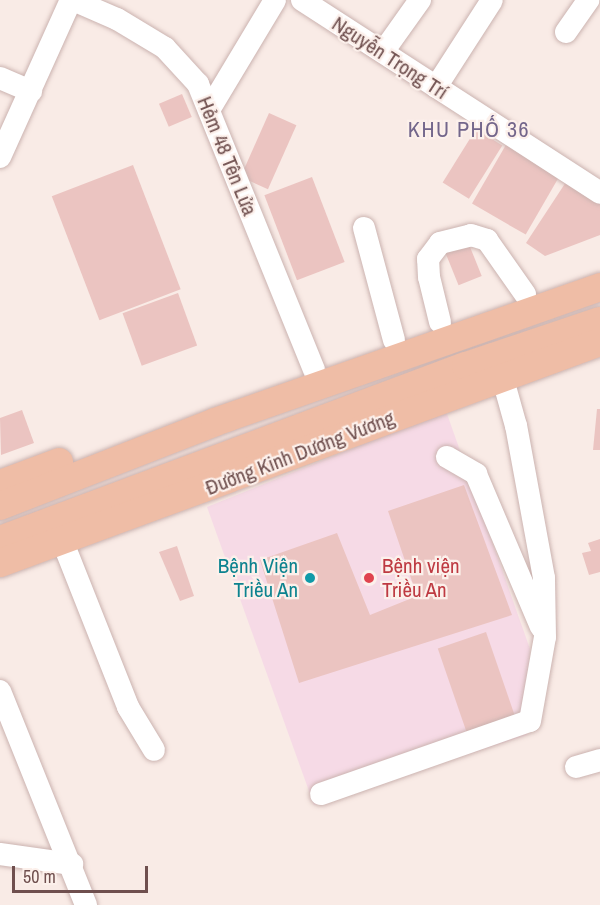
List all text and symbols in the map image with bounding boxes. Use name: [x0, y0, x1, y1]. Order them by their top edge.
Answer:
street label: Nguyễn Trọng Trí: [327, 11, 453, 105]
street label: Hẻm 48 Tên Lửa: [192, 93, 262, 219]
district label: KHU PHỐ 36: [408, 117, 530, 143]
street label: Đường Kinh Dương Vương: [202, 405, 398, 501]
place label: Bệnh Viện Triều An: [218, 553, 298, 603]
place label: Bệnh viện Triều An: [382, 553, 460, 603]
marker: Bệnh viện Triều An: [360, 569, 378, 587]
marker: Bệnh Viện Triều An: [303, 571, 317, 585]
scale bar: [15, 854, 152, 892]
text: 50 m: [23, 864, 56, 889]

